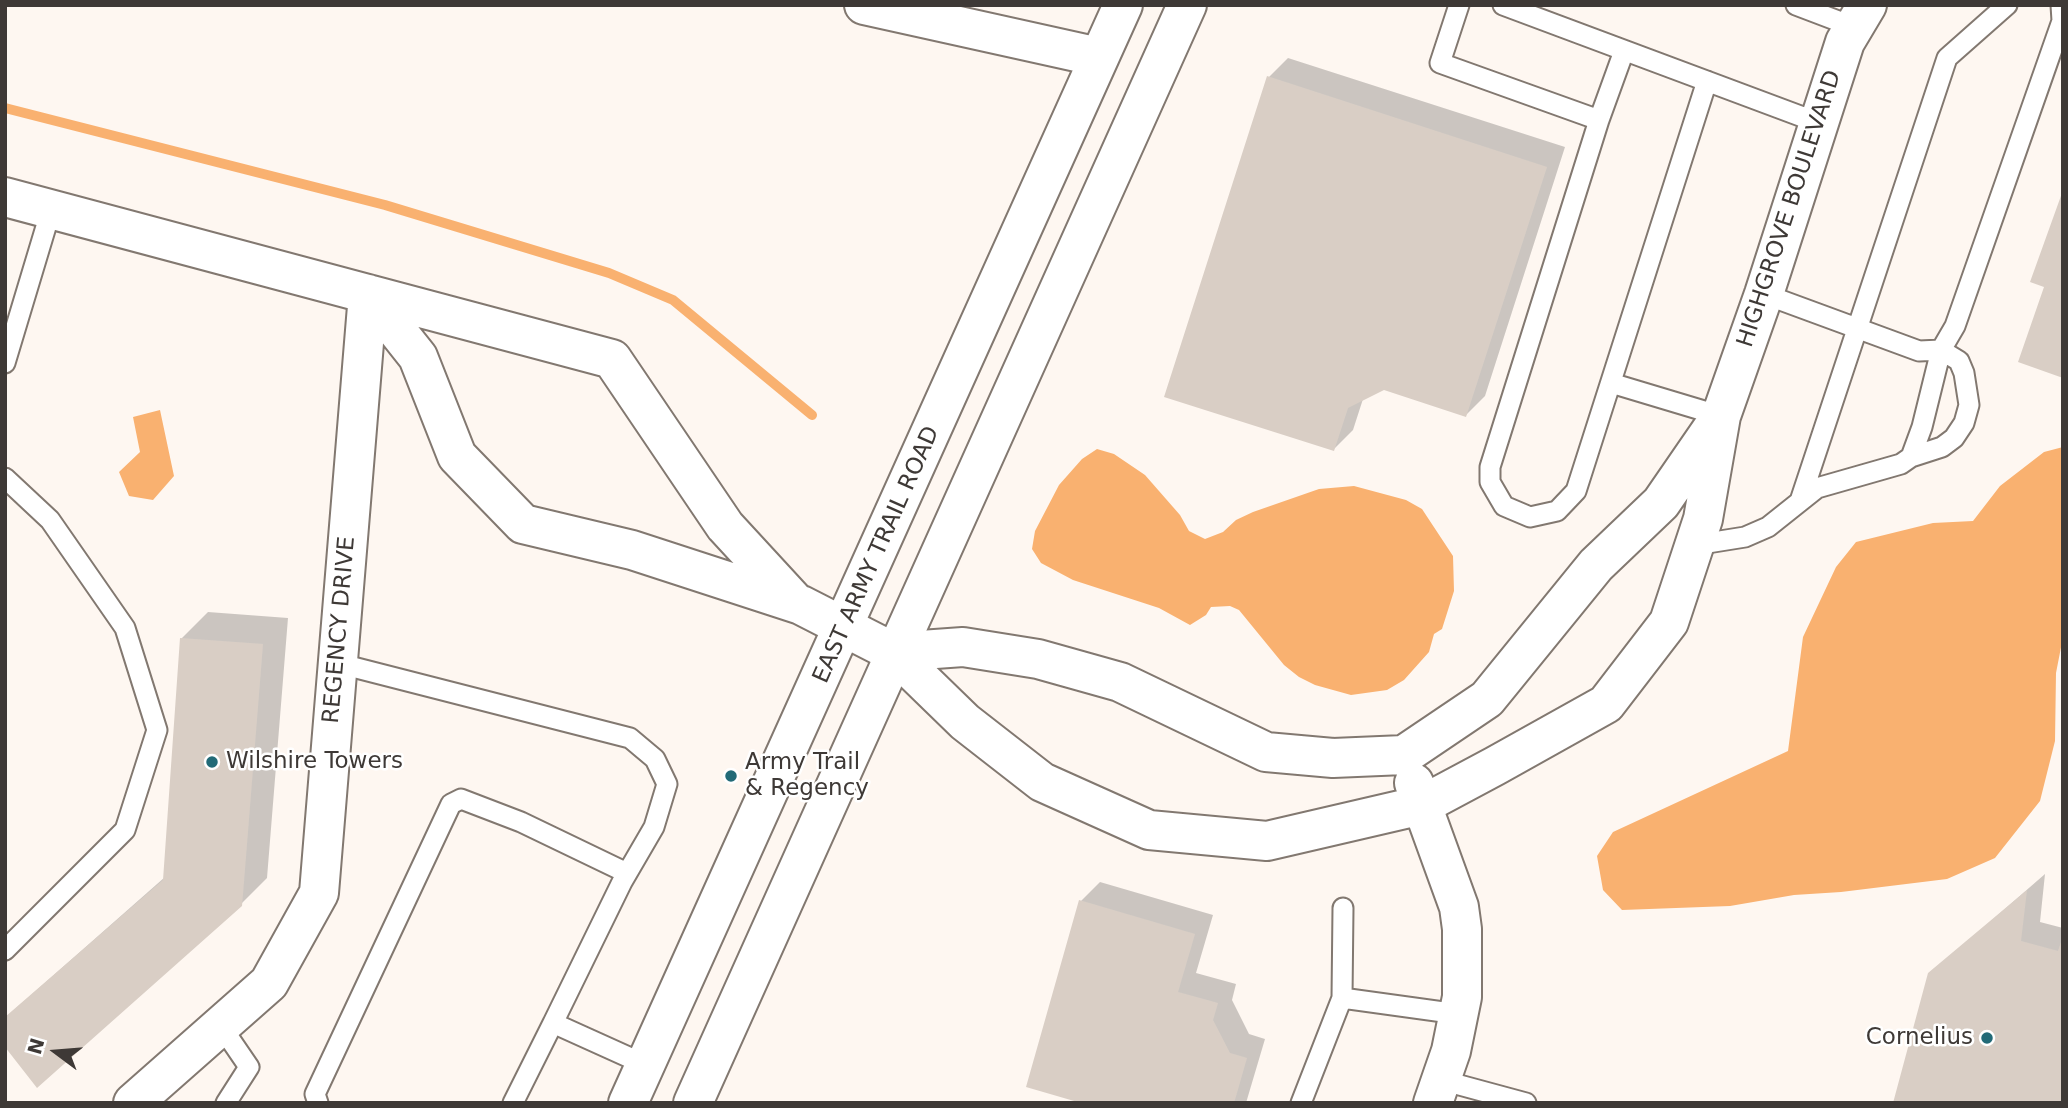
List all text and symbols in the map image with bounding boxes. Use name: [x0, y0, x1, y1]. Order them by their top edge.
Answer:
street label: HIGHGROVE BOULEVARD: [1732, 67, 1848, 351]
street label: EAST ARMY TRAIL ROAD: [808, 422, 946, 688]
street label: REGENCY DRIVE: [318, 535, 362, 725]
place label: Wilshire Towers: [226, 748, 403, 776]
place label: Army Trail & Regency: [745, 749, 869, 803]
marker: Wilshire Towers: [204, 754, 220, 770]
marker: Army Trail & Regency: [723, 768, 739, 784]
north arrow: [21, 1017, 91, 1087]
place label: Cornelius: [1866, 1024, 1973, 1052]
marker: Cornelius: [1979, 1030, 1995, 1046]
text: N: [23, 1036, 49, 1057]

